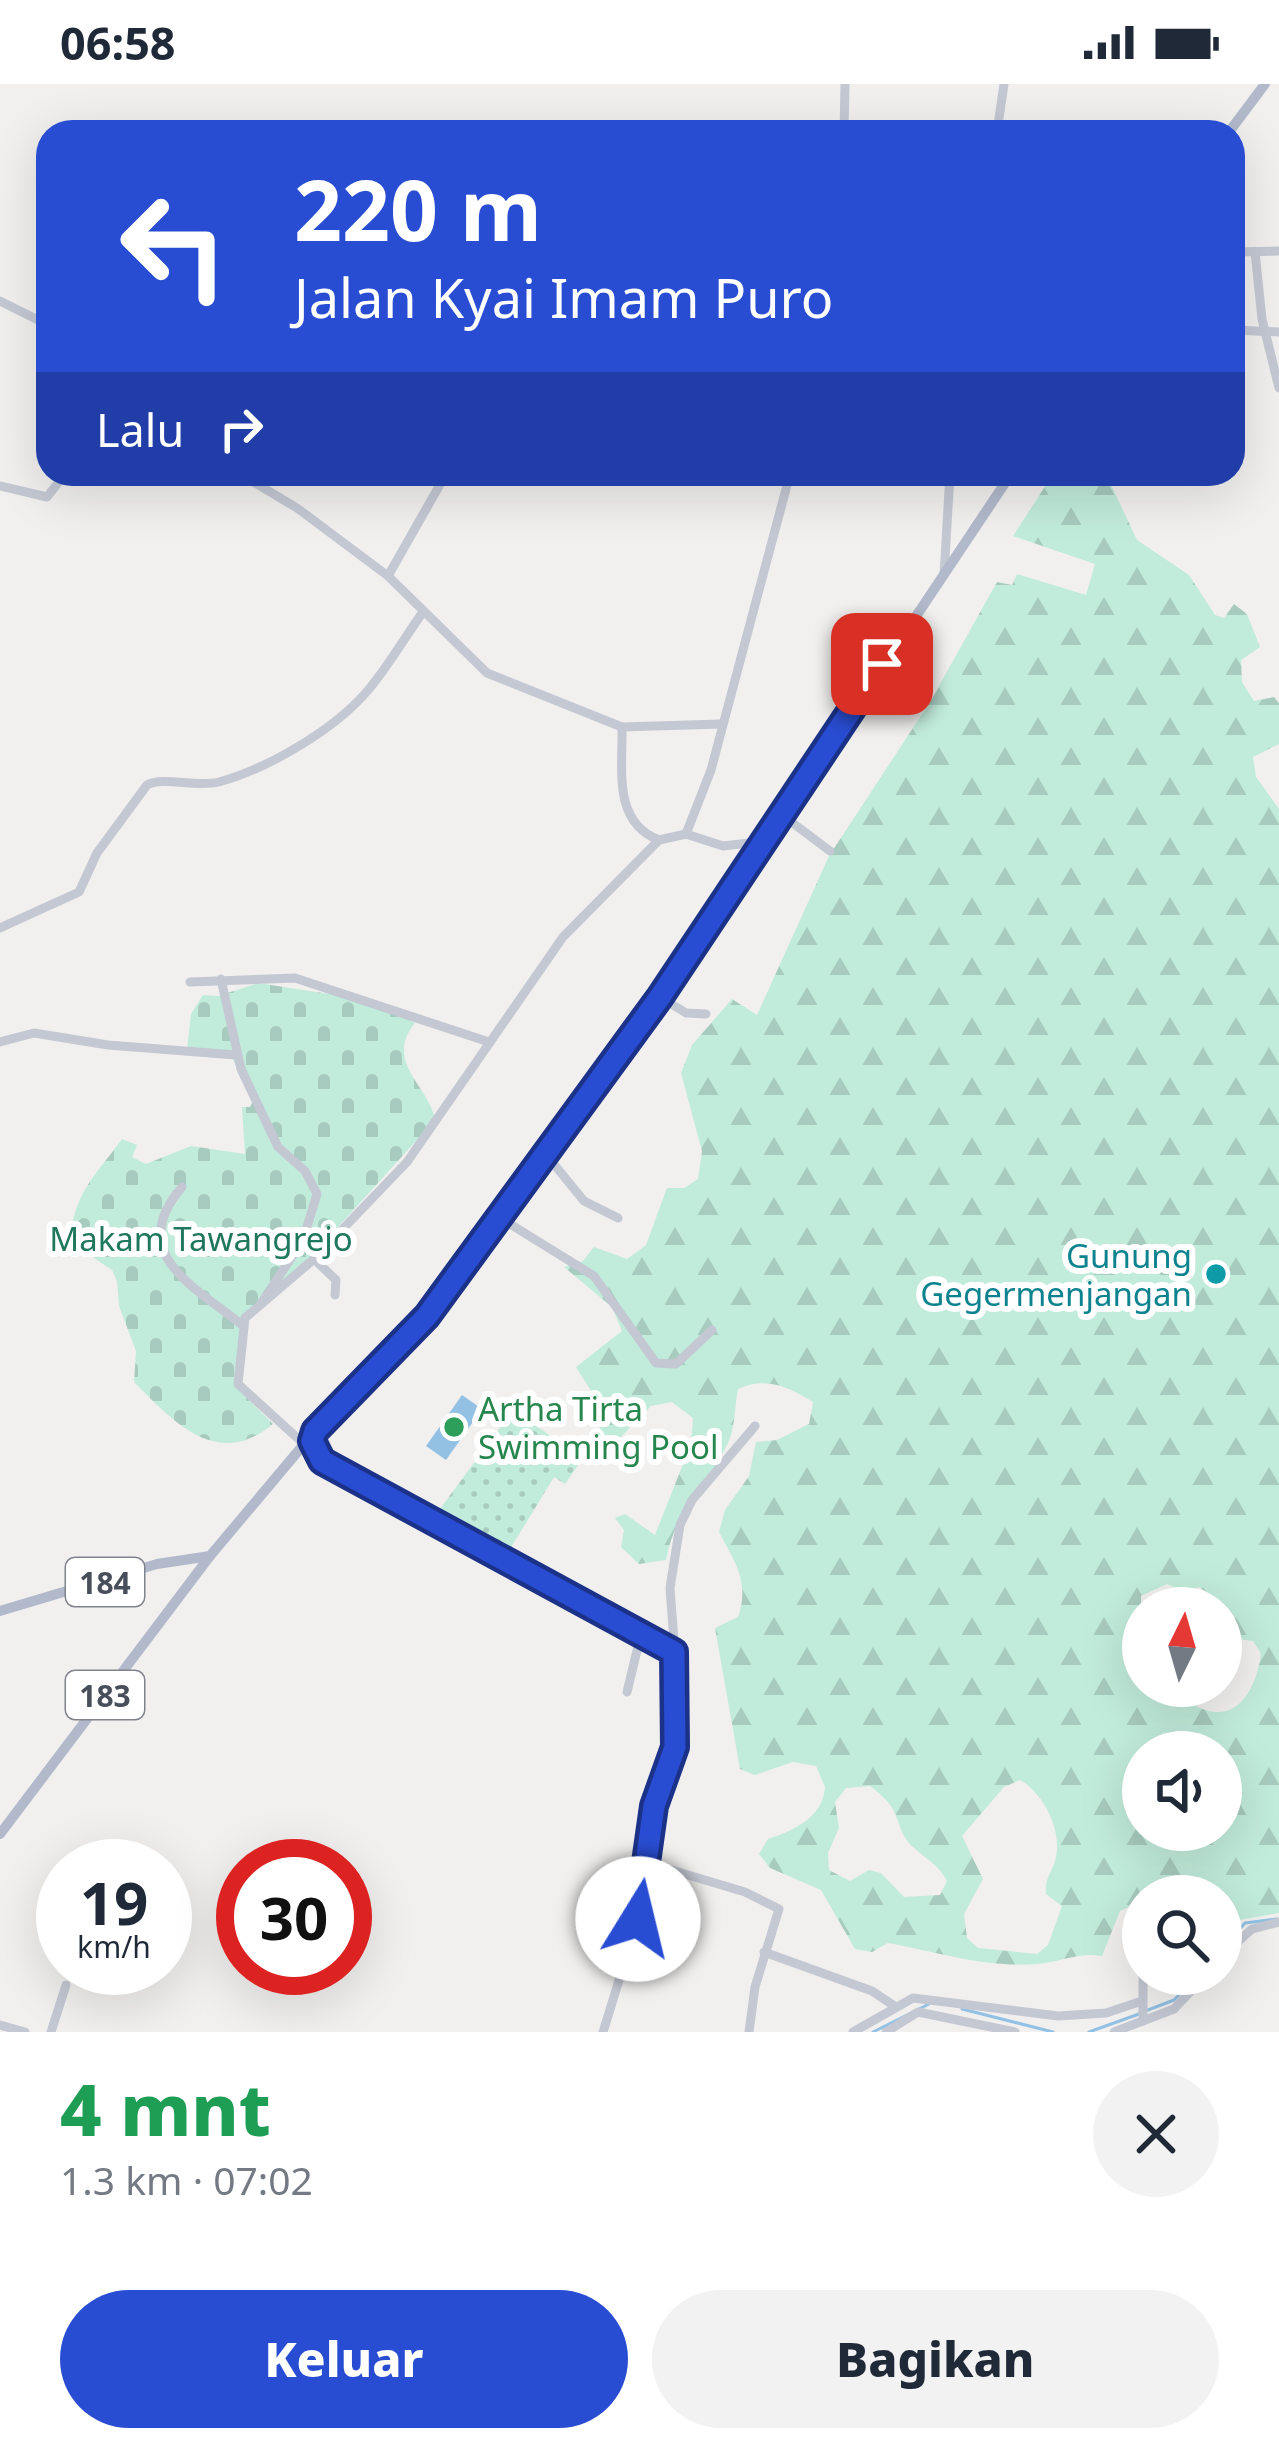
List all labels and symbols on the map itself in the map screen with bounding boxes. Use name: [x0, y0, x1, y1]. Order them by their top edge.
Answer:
pin: [831, 613, 933, 715]
park label: Makam Tawangrejo: [49, 1216, 353, 1261]
place label: Gunung Gegermenjangan: [920, 1233, 1192, 1316]
marker: Gunung Gegermenjangan: [1203, 1261, 1229, 1287]
place label: Artha Tirta Swimming Pool: [478, 1386, 718, 1469]
marker: Artha Tirta Swimming Pool: [441, 1414, 467, 1440]
road number: 184: [66, 1558, 144, 1606]
north arrow: [1122, 1587, 1242, 1707]
road number: 183: [66, 1671, 144, 1719]
speed limit sign: 30: [216, 1839, 372, 1995]
position arrow: [575, 1856, 701, 1982]

